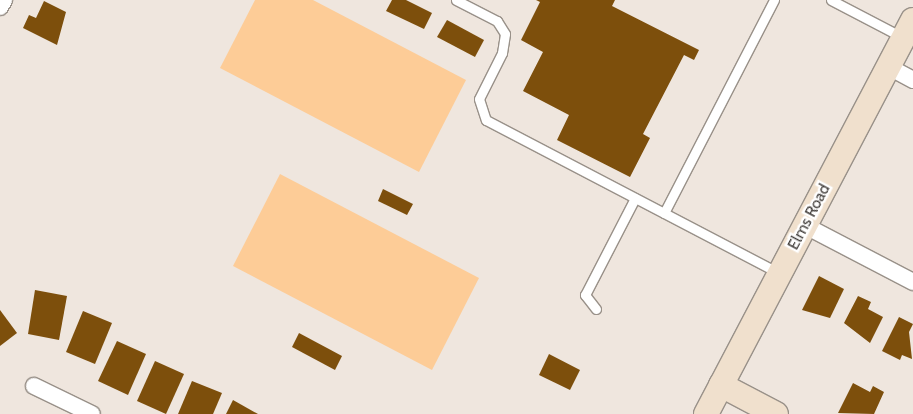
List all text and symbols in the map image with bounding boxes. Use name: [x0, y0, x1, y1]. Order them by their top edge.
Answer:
street label: Elms Road: [784, 181, 834, 253]

